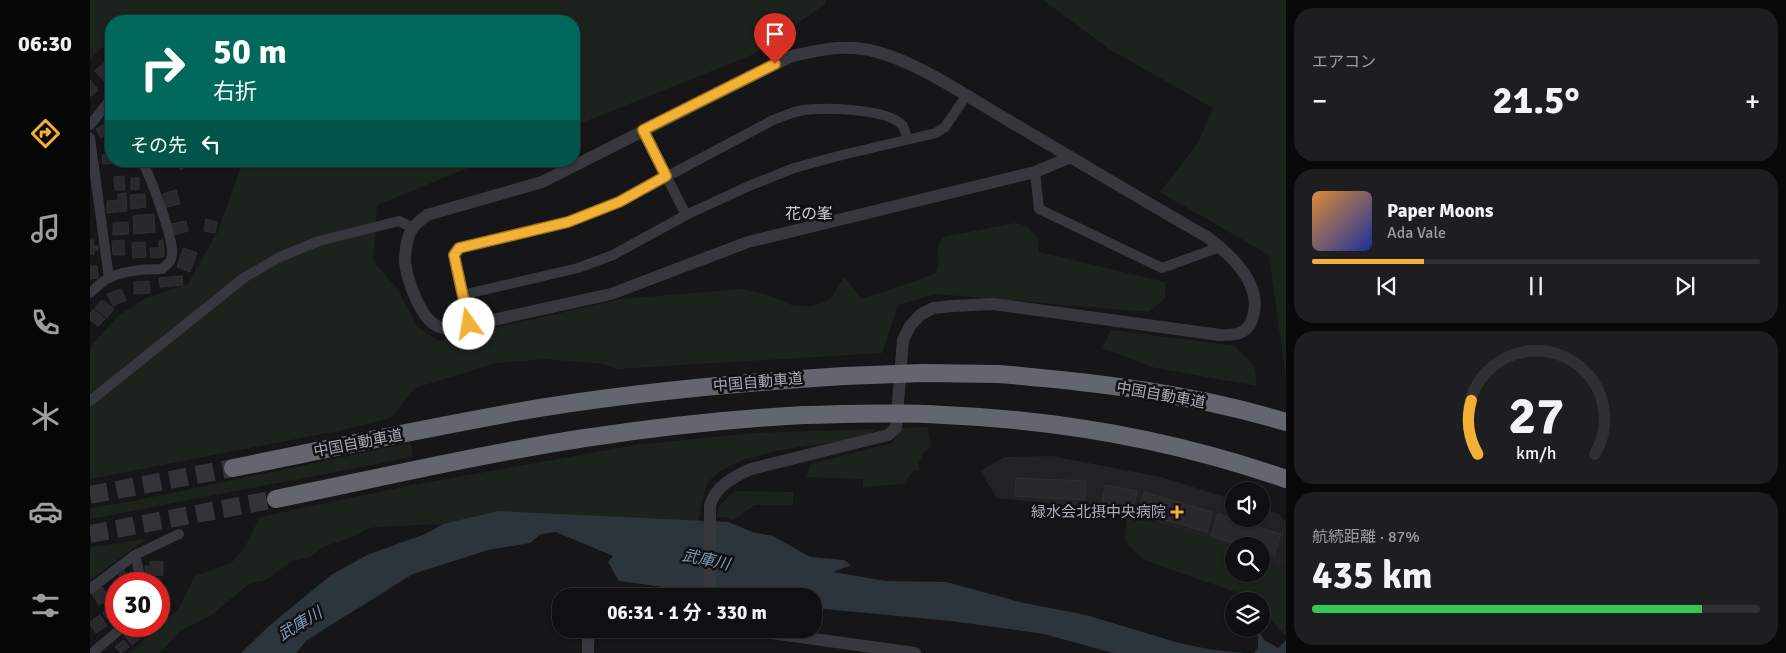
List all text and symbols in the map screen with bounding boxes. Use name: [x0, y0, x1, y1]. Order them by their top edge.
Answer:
pin: [754, 13, 796, 64]
icon: arrive: [761, 20, 789, 48]
text: 06:30: [18, 30, 72, 57]
text: 50 m: [213, 30, 287, 73]
icon: right: [130, 35, 195, 100]
text: エアコン: [1312, 52, 1376, 72]
text: 21.5°: [1492, 77, 1580, 124]
text: 右折: [213, 78, 257, 105]
text: −: [1312, 84, 1327, 118]
text: +: [1745, 84, 1760, 118]
icon: directions: [28, 116, 63, 151]
icon: left: [197, 130, 225, 158]
text: その先: [130, 134, 187, 158]
text: Paper Moons: [1387, 199, 1493, 223]
district label: 花の峯: [785, 204, 833, 224]
icon: music: [28, 211, 63, 246]
text: Ada Vale: [1387, 223, 1446, 243]
icon: previous: [1373, 272, 1401, 300]
icon: pause: [1522, 272, 1550, 300]
icon: next: [1671, 272, 1699, 300]
position arrow: [442, 297, 494, 349]
icon: phone: [28, 305, 63, 340]
street label: 中国自動車道: [712, 369, 804, 395]
street label: 中国自動車道: [1115, 378, 1207, 412]
text: 27: [1508, 384, 1564, 448]
icon: climate: [28, 399, 63, 434]
street label: 中国自動車道: [312, 426, 404, 460]
text: km/h: [1516, 442, 1556, 464]
map controls: [1225, 482, 1270, 637]
button: sound: [1225, 482, 1270, 527]
icon: car: [28, 494, 63, 529]
place label: 緑水会北摂中央病院: [1031, 503, 1166, 521]
marker: 緑水会北摂中央病院: [1170, 505, 1184, 519]
text: 航続距離 · 87%: [1312, 527, 1420, 547]
button: search: [1225, 537, 1270, 582]
water label: 武庫川: [680, 545, 734, 575]
text: 435 km: [1312, 552, 1433, 599]
speed limit sign: 30: [105, 572, 170, 637]
icon: filters: [28, 588, 63, 623]
button: layers: [1225, 592, 1270, 637]
text: 06:31 · 1 分 · 330 m: [607, 601, 767, 625]
water label: 武庫川: [274, 602, 327, 645]

